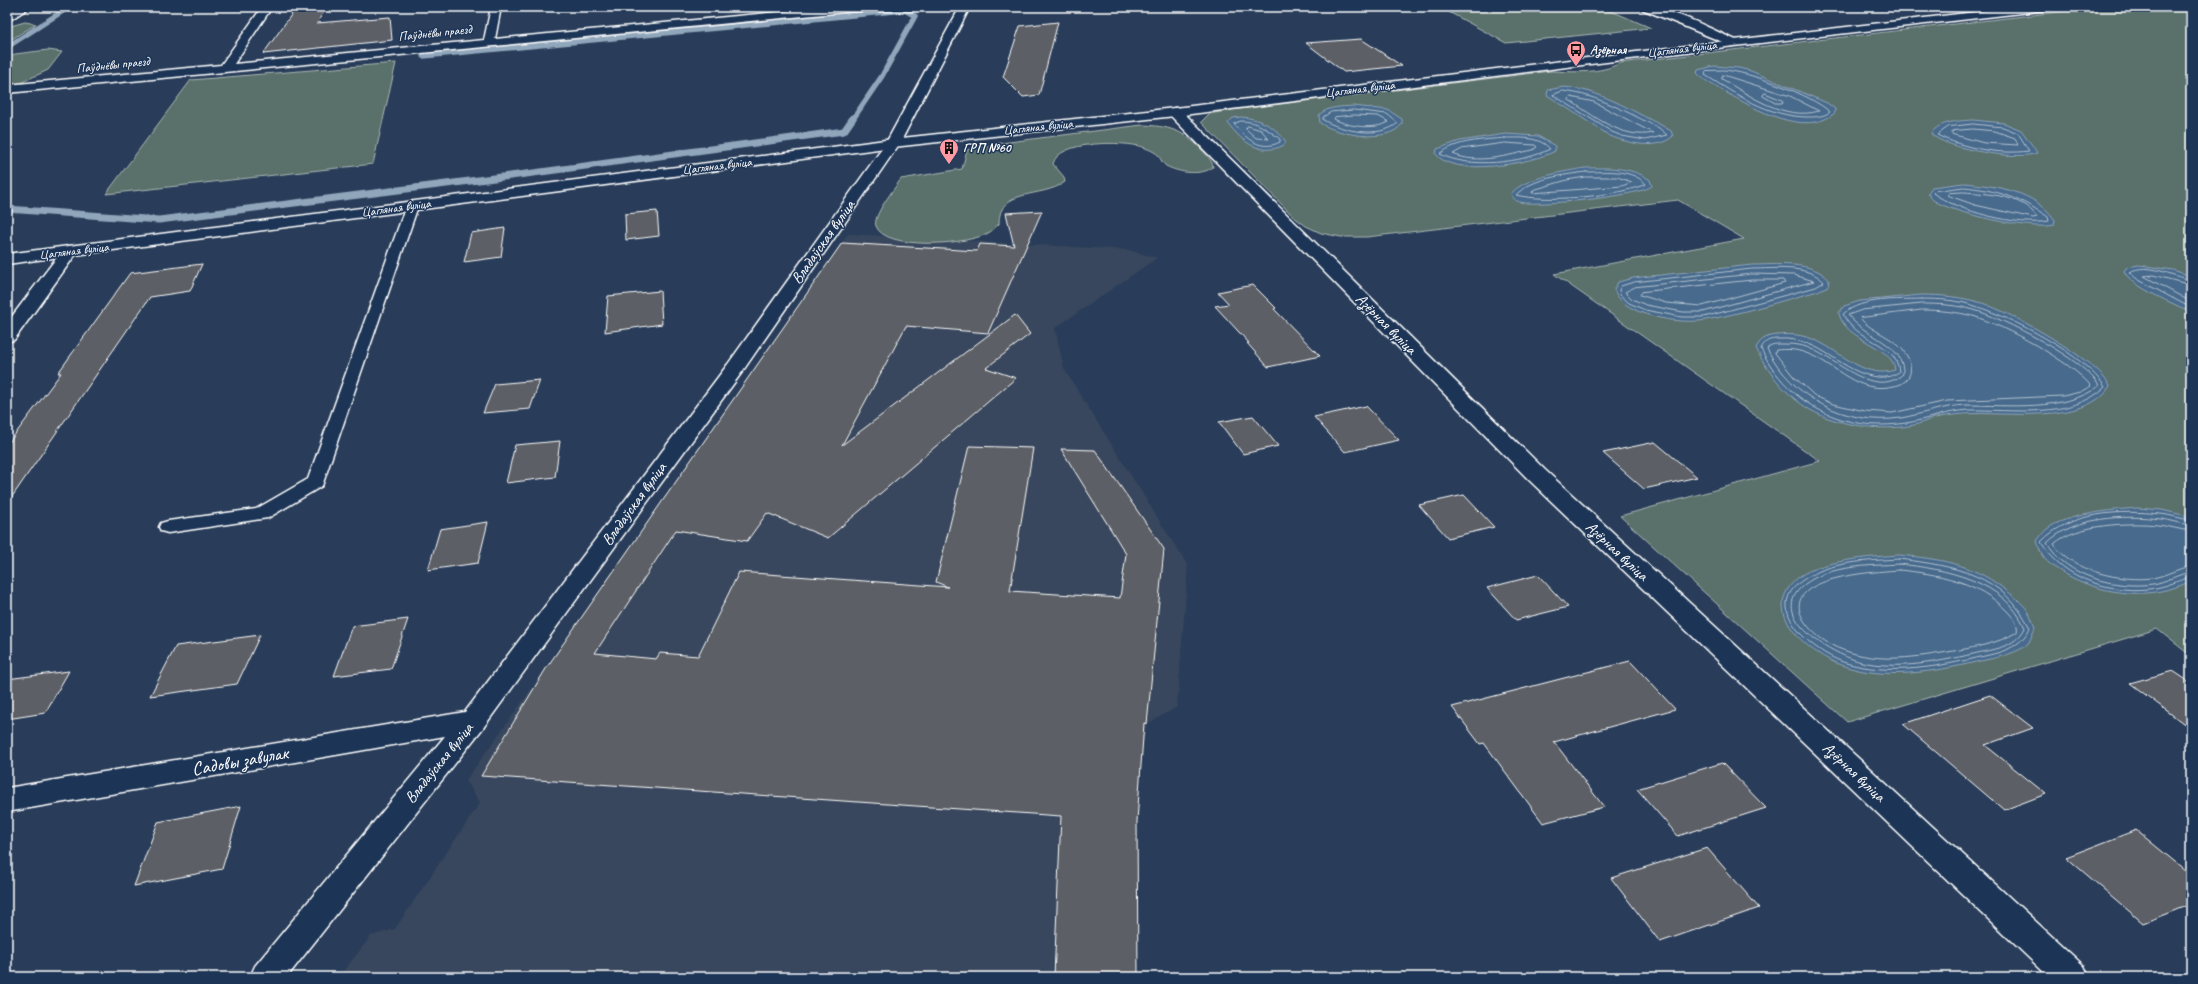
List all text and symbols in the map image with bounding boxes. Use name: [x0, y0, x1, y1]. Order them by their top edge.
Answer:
street label: Паўднёвы праезд: [398, 21, 474, 45]
street label: Цагляная вуліца: [1646, 37, 1719, 61]
bus stop icon: Азёрная: [1565, 39, 1587, 67]
place label: Азёрная: [1590, 42, 1628, 58]
street label: Паўднёвы праезд: [76, 53, 152, 77]
street label: Цагляная вуліца: [1324, 77, 1397, 101]
street label: Цагляная вуліца: [1002, 115, 1075, 139]
building icon: ГРП №60: [938, 137, 960, 165]
place label: ГРП №60: [963, 140, 1012, 156]
street label: Цагляная вуліца: [681, 154, 754, 178]
street label: Цагляная вуліца: [360, 195, 433, 221]
street label: Владаўская вуліца: [787, 195, 860, 288]
street label: Цагляная вуліца: [38, 239, 111, 263]
street label: Азёрная вуліца: [1351, 289, 1422, 360]
street label: Владаўская вуліца: [597, 458, 672, 550]
street label: Азёрная вуліца: [1581, 517, 1653, 586]
street label: Владаўская вуліца: [400, 718, 478, 807]
street label: Азёрная вуліца: [1818, 738, 1890, 807]
street label: Садовы завулак: [190, 740, 292, 781]

